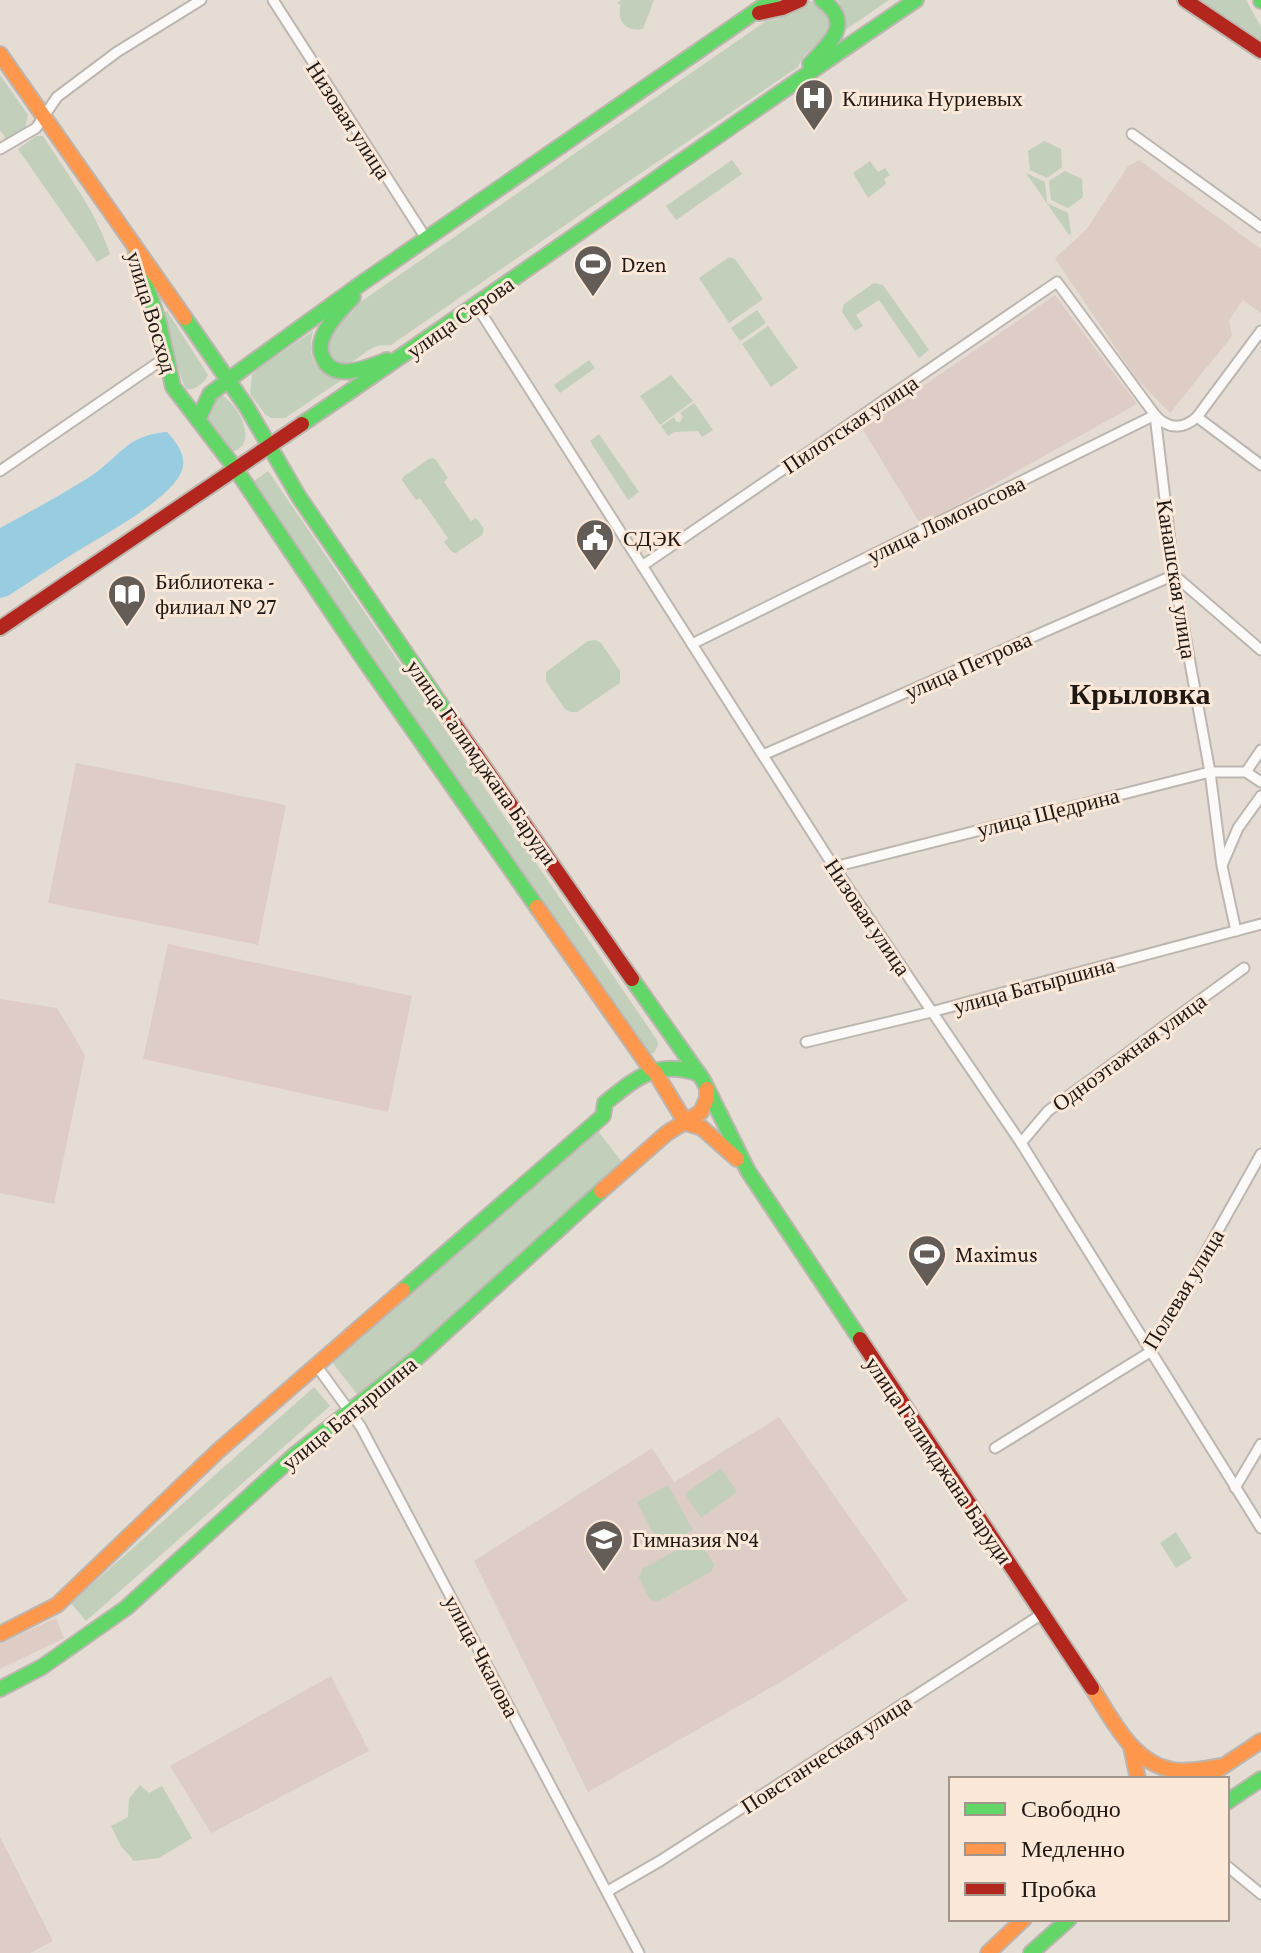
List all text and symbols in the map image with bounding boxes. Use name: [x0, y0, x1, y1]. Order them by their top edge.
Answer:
street label: Низовая улица: [301, 57, 396, 184]
hospital icon: Клиника Нуриевых: [793, 77, 835, 132]
place label: Клиника Нуриевых: [842, 86, 1023, 111]
sports icon: Dzen: [572, 243, 614, 298]
street label: улица Восход: [121, 248, 182, 376]
place label: Dzen: [621, 252, 667, 277]
street label: улица Серова: [402, 271, 519, 364]
street label: Пилотская улица: [778, 370, 923, 479]
street label: улица Ломоносова: [863, 470, 1029, 568]
street label: Канашская улица: [1152, 498, 1201, 661]
public building icon: СДЭК: [574, 517, 616, 572]
place label: СДЭК: [623, 526, 682, 551]
place label: Библиотека - филиал № 27: [155, 569, 276, 619]
library icon: Библиотека - филиал № 27: [106, 573, 148, 628]
street label: улица Петрова: [901, 626, 1036, 705]
street label: улица Галимджана Баруди: [401, 655, 562, 870]
district label: Крыловка: [1070, 677, 1210, 710]
street label: улица Щедрина: [974, 783, 1122, 842]
street label: Низовая улица: [819, 854, 916, 981]
street label: улица Батыршина: [951, 952, 1118, 1019]
street label: Одноэтажная улица: [1047, 988, 1211, 1117]
street label: Полевая улица: [1138, 1224, 1229, 1354]
sports icon: Maximus: [906, 1233, 948, 1288]
place label: Maximus: [955, 1242, 1038, 1267]
street label: улица Батыршина: [277, 1351, 422, 1475]
street label: улица Галимджана Баруди: [860, 1352, 1018, 1569]
school or university icon: Гимназия №4: [583, 1518, 625, 1573]
place label: Гимназия №4: [632, 1527, 759, 1552]
street label: улица Чкалова: [439, 1591, 524, 1722]
street label: Повстанческая улица: [736, 1690, 916, 1819]
legend: [949, 1777, 1229, 1921]
text: Свободно: [1021, 1795, 1121, 1822]
text: Медленно: [1021, 1835, 1125, 1862]
text: Пробка: [1021, 1875, 1097, 1902]

